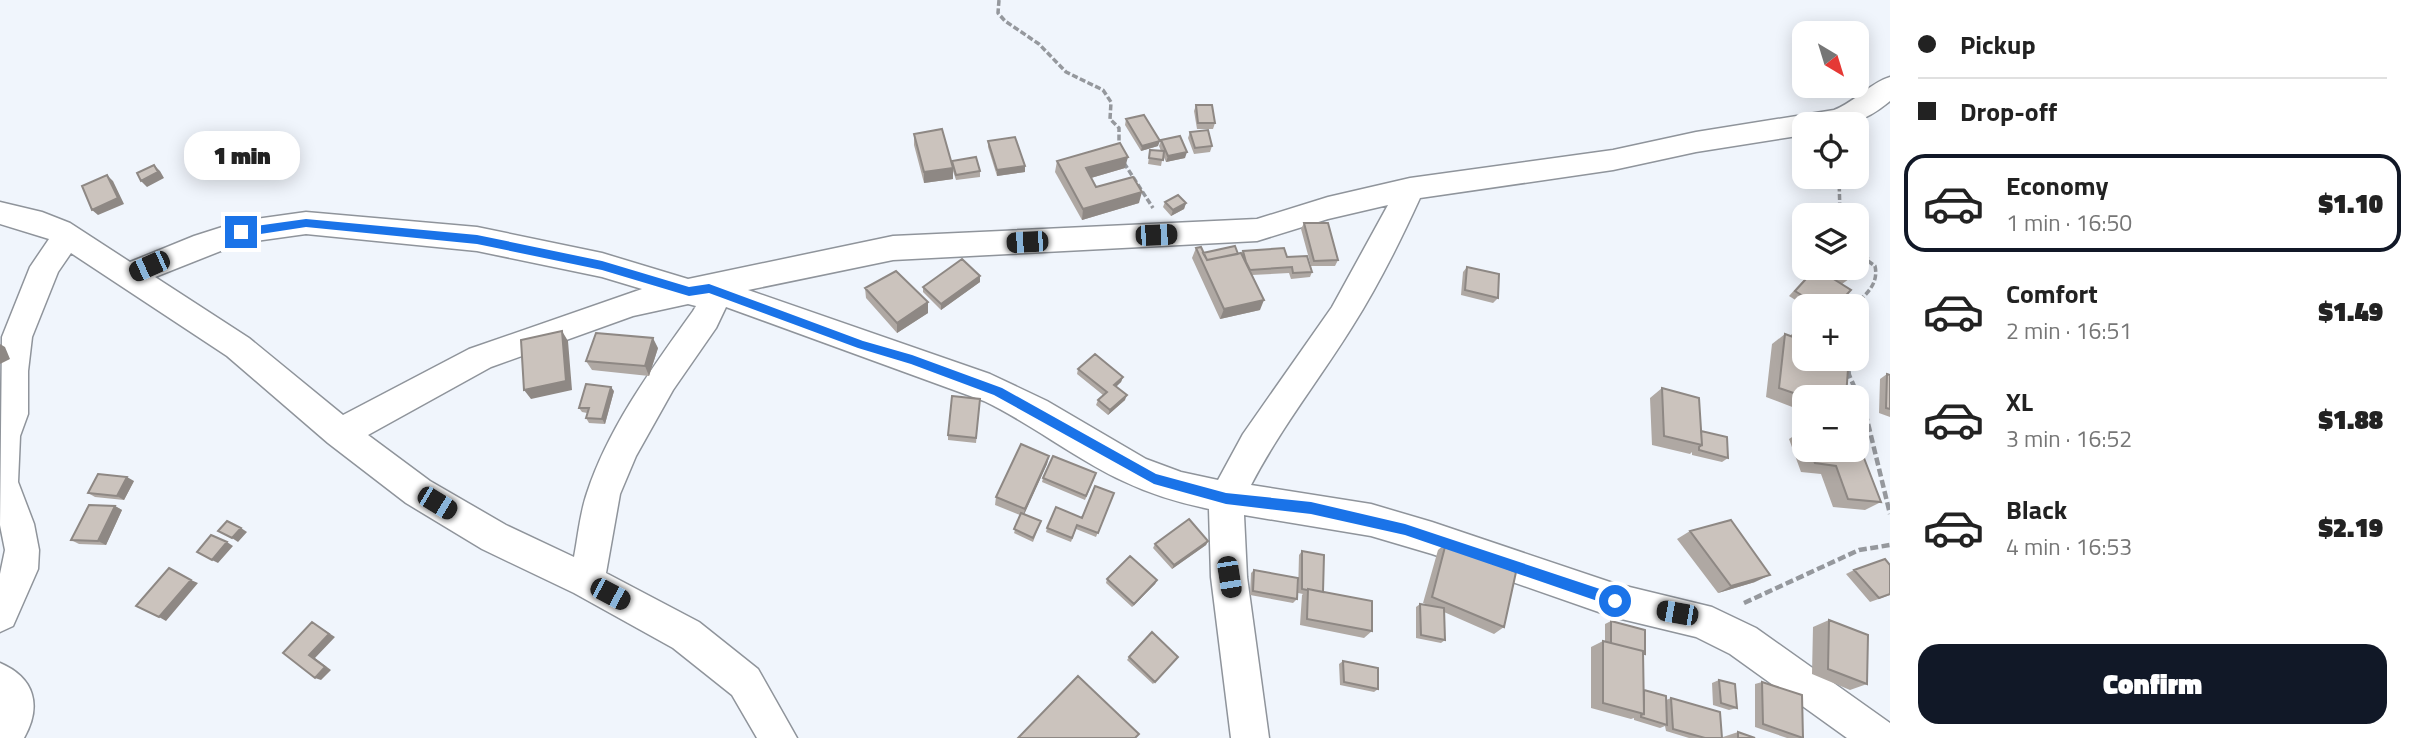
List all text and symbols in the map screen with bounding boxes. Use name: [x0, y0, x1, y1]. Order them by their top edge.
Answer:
north arrow: [1792, 21, 1869, 98]
map controls: [1792, 21, 1869, 462]
text: Pickup: [1960, 25, 2036, 64]
text: Drop-off: [1960, 92, 2057, 131]
button: locate: [1792, 112, 1869, 189]
callout: 1 min: [183, 131, 299, 180]
text: 1 min: [213, 138, 271, 173]
text: Economy: [2006, 166, 2108, 205]
icon: car: [1922, 172, 1985, 235]
text: $1.10: [2318, 184, 2383, 223]
button: layers: [1792, 203, 1869, 280]
text: 1 min · 16:50: [2006, 205, 2132, 240]
route end: [225, 216, 257, 248]
car: [1135, 224, 1178, 246]
car: [1006, 230, 1049, 254]
car: [126, 248, 173, 284]
text: Comfort: [2006, 274, 2098, 313]
icon: car: [1922, 280, 1985, 343]
text: $1.49: [2318, 292, 2383, 331]
button: +: [1792, 294, 1869, 371]
text: 2 min · 16:51: [2006, 313, 2132, 348]
text: XL: [2006, 382, 2033, 421]
button: −: [1792, 385, 1869, 462]
icon: car: [1922, 388, 1985, 451]
text: $1.88: [2318, 400, 2383, 439]
text: 3 min · 16:52: [2006, 421, 2132, 456]
car: [414, 483, 461, 523]
text: Black: [2006, 490, 2067, 529]
icon: car: [1922, 496, 1985, 559]
text: $2.19: [2318, 508, 2383, 547]
text: 4 min · 16:53: [2006, 529, 2132, 564]
car: [1216, 555, 1243, 599]
car: [587, 575, 634, 613]
route start: [1599, 585, 1631, 617]
car: [1655, 599, 1700, 627]
button: Confirm: [1918, 644, 2387, 724]

